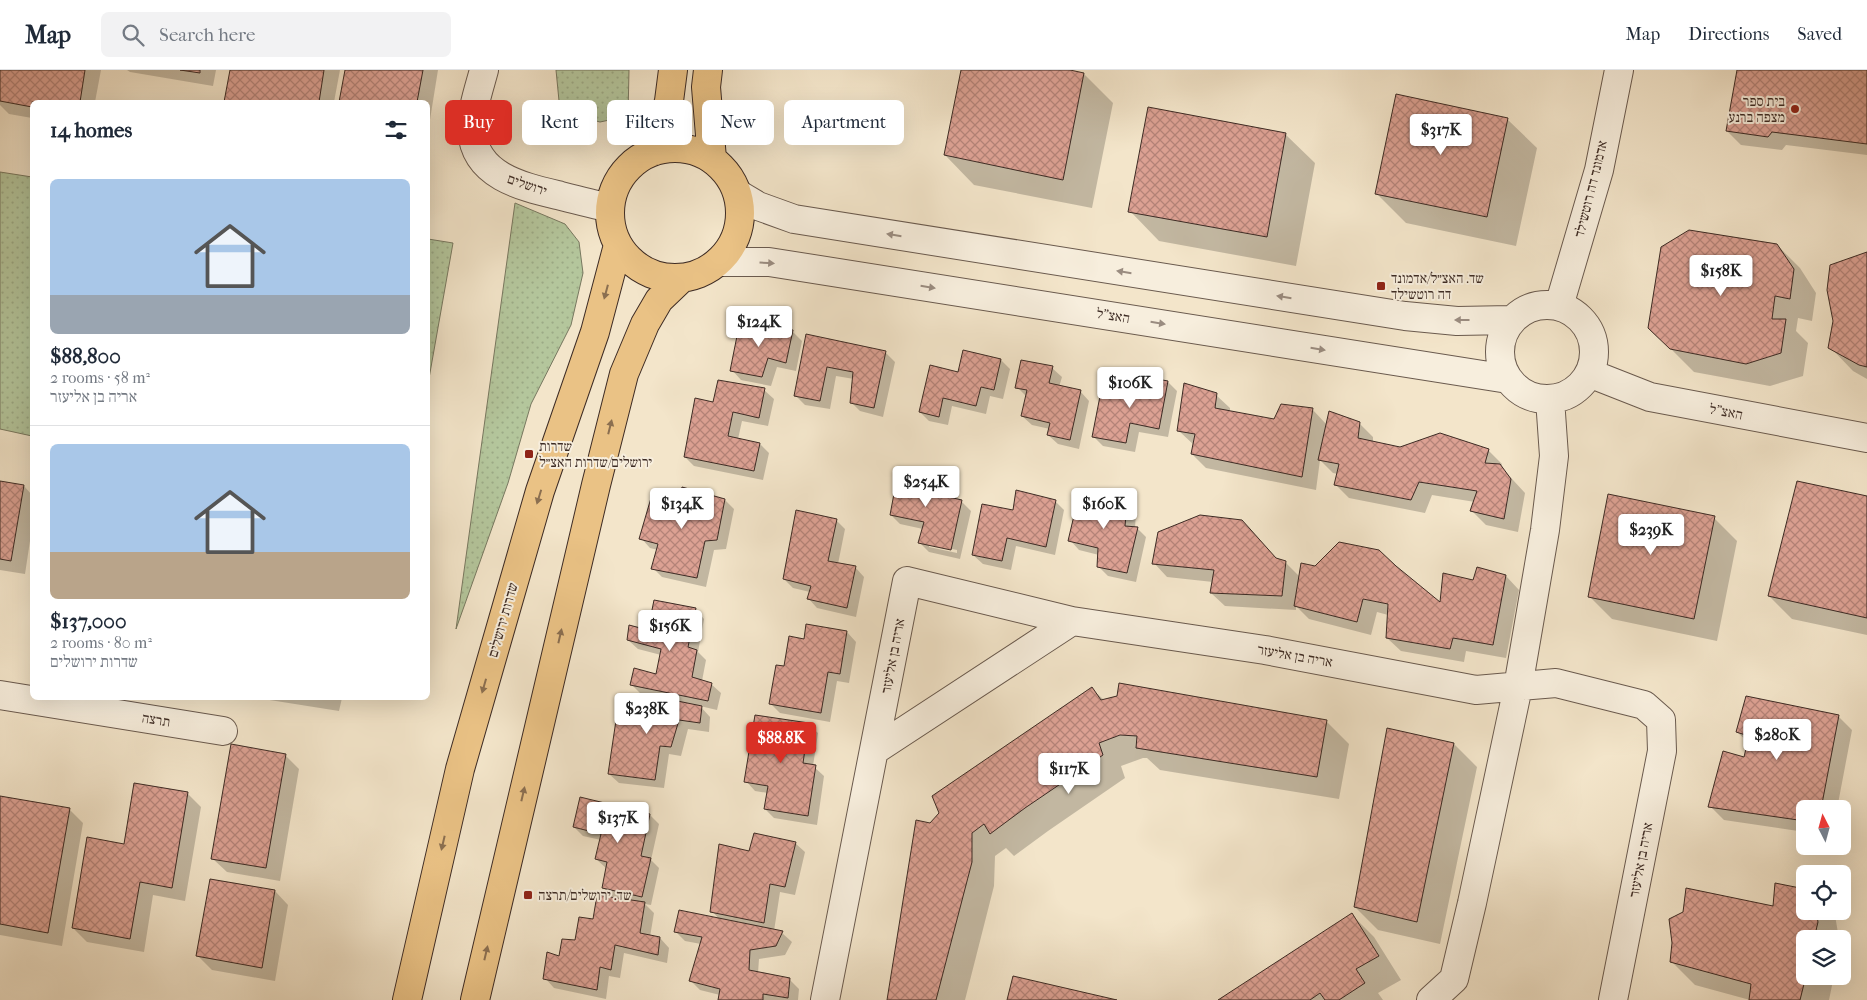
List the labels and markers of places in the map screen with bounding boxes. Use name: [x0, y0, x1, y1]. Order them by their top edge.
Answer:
place label: בית ספר מצפה ברנע: [1729, 93, 1785, 126]
marker: בית ספר מצפה ברנע: [1789, 103, 1801, 115]
pin: $317K: [1406, 114, 1476, 156]
pin: $158K: [1686, 254, 1756, 297]
place label: שד. האצ״ל/אדמונד דה רוטשילד: [1391, 270, 1484, 303]
marker: שד. האצ״ל/אדמונד דה רוטשילד: [1375, 280, 1387, 292]
pin: $124K: [724, 306, 794, 348]
pin: $106K: [1095, 366, 1165, 409]
place label: שדרות ירושלים/שדרות האצ״ל: [539, 438, 652, 471]
marker: שדרות ירושלים/שדרות האצ״ל: [523, 448, 535, 460]
pin: $254K: [891, 466, 961, 508]
pin: $134K: [647, 488, 717, 530]
pin: $160K: [1069, 488, 1139, 530]
pin: $239K: [1616, 514, 1686, 556]
pin: $156K: [635, 610, 705, 652]
pin: $238K: [612, 692, 682, 735]
pin: $280K: [1742, 718, 1812, 761]
pin: $88.8K: [740, 722, 822, 764]
pin: $117K: [1034, 752, 1104, 795]
pin: $137K: [583, 802, 653, 844]
place label: שד. ירושלים/תרצה: [538, 887, 632, 904]
marker: שד. ירושלים/תרצה: [522, 889, 534, 901]

